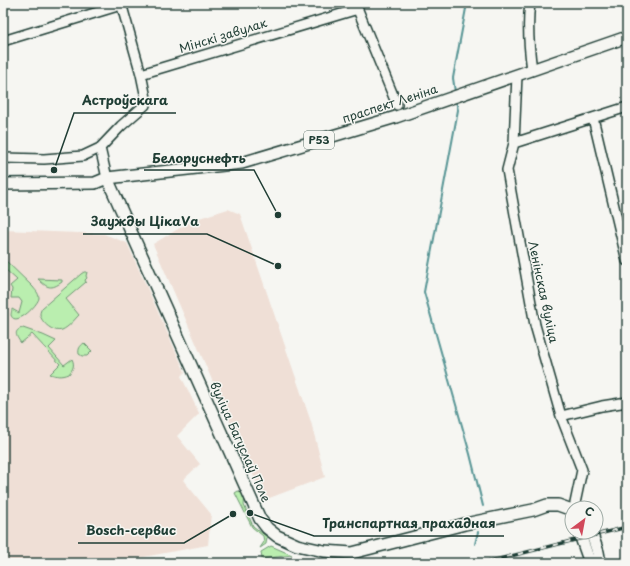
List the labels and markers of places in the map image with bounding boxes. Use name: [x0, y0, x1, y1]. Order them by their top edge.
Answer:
callout: Астроўскага: [74, 88, 176, 113]
callout: Белоруснефть: [144, 145, 254, 170]
callout: Заужды ЦікаVа: [83, 209, 207, 234]
callout: Транспартная прахадная: [314, 511, 504, 536]
callout: Bosch-сервис: [78, 518, 184, 543]

